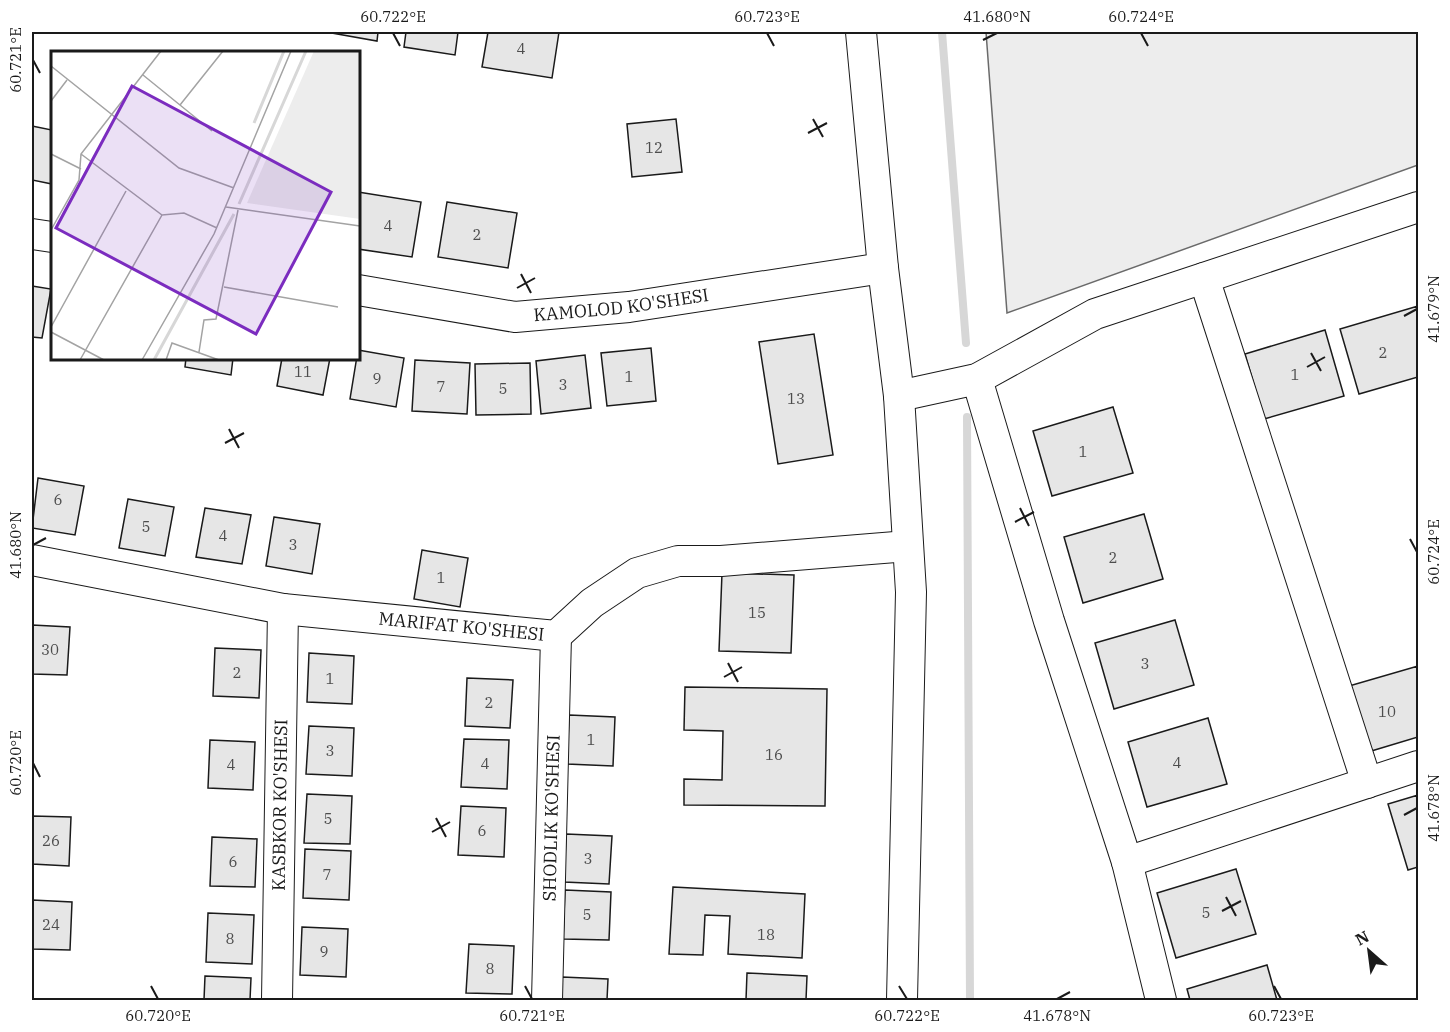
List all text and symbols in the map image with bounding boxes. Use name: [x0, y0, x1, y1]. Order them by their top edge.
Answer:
text: 60.722°E: [360, 7, 426, 26]
text: 60.723°E: [734, 7, 800, 26]
text: 41.680°N: [963, 7, 1031, 26]
text: 60.724°E: [1108, 7, 1174, 26]
text: 60.721°E: [6, 27, 25, 93]
house number: 4: [516, 39, 526, 58]
inset map: [51, 51, 360, 360]
house number: 12: [645, 138, 663, 157]
house number: 4: [383, 216, 393, 235]
house number: 2: [472, 225, 482, 244]
text: 41.679°N: [1424, 275, 1443, 343]
street label: KAMOLOD KO'SHESI: [532, 283, 710, 326]
house number: 2: [1378, 343, 1388, 362]
house number: 11: [294, 362, 312, 381]
house number: 1: [1290, 365, 1300, 384]
house number: 1: [624, 367, 634, 386]
house number: 9: [372, 369, 382, 388]
house number: 3: [558, 375, 568, 394]
house number: 7: [436, 377, 446, 396]
house number: 5: [498, 379, 508, 398]
house number: 13: [787, 389, 805, 408]
house number: 1: [1078, 442, 1088, 461]
house number: 6: [53, 490, 63, 509]
text: 41.680°N: [6, 511, 25, 579]
house number: 5: [141, 517, 151, 536]
text: 60.724°E: [1424, 519, 1443, 585]
house number: 4: [218, 526, 228, 545]
house number: 3: [288, 535, 298, 554]
house number: 2: [1108, 548, 1118, 567]
house number: 1: [436, 568, 446, 587]
house number: 15: [748, 603, 766, 622]
street label: MARIFAT KO'SHESI: [377, 607, 545, 646]
house number: 30: [41, 640, 59, 659]
house number: 3: [1140, 654, 1150, 673]
house number: 2: [232, 663, 242, 682]
house number: 1: [325, 669, 335, 688]
house number: 2: [484, 693, 494, 712]
house number: 10: [1378, 702, 1396, 721]
street label: KASBKOR KO'SHESI: [267, 719, 292, 891]
text: 60.720°E: [6, 730, 25, 796]
house number: 1: [586, 730, 596, 749]
street label: SHODLIK KO'SHESI: [537, 734, 565, 902]
house number: 3: [325, 741, 335, 760]
house number: 16: [765, 745, 783, 764]
house number: 4: [1172, 753, 1182, 772]
house number: 4: [480, 754, 490, 773]
house number: 4: [226, 755, 236, 774]
text: 41.678°N: [1424, 774, 1443, 842]
house number: 5: [323, 809, 333, 828]
house number: 6: [477, 821, 487, 840]
house number: 26: [42, 831, 60, 850]
house number: 3: [583, 849, 593, 868]
house number: 6: [228, 852, 238, 871]
house number: 7: [322, 865, 332, 884]
house number: 5: [1201, 903, 1211, 922]
house number: 5: [582, 905, 592, 924]
house number: 24: [42, 915, 60, 934]
north arrow: [1339, 921, 1399, 981]
house number: 18: [757, 925, 775, 944]
text: N: [1352, 926, 1372, 950]
house number: 8: [225, 929, 235, 948]
house number: 9: [319, 942, 329, 961]
house number: 8: [485, 959, 495, 978]
text: 60.720°E: [125, 1006, 191, 1025]
text: 60.721°E: [499, 1006, 565, 1025]
text: 60.722°E: [874, 1006, 940, 1025]
text: 41.678°N: [1023, 1006, 1091, 1025]
text: 60.723°E: [1248, 1006, 1314, 1025]

